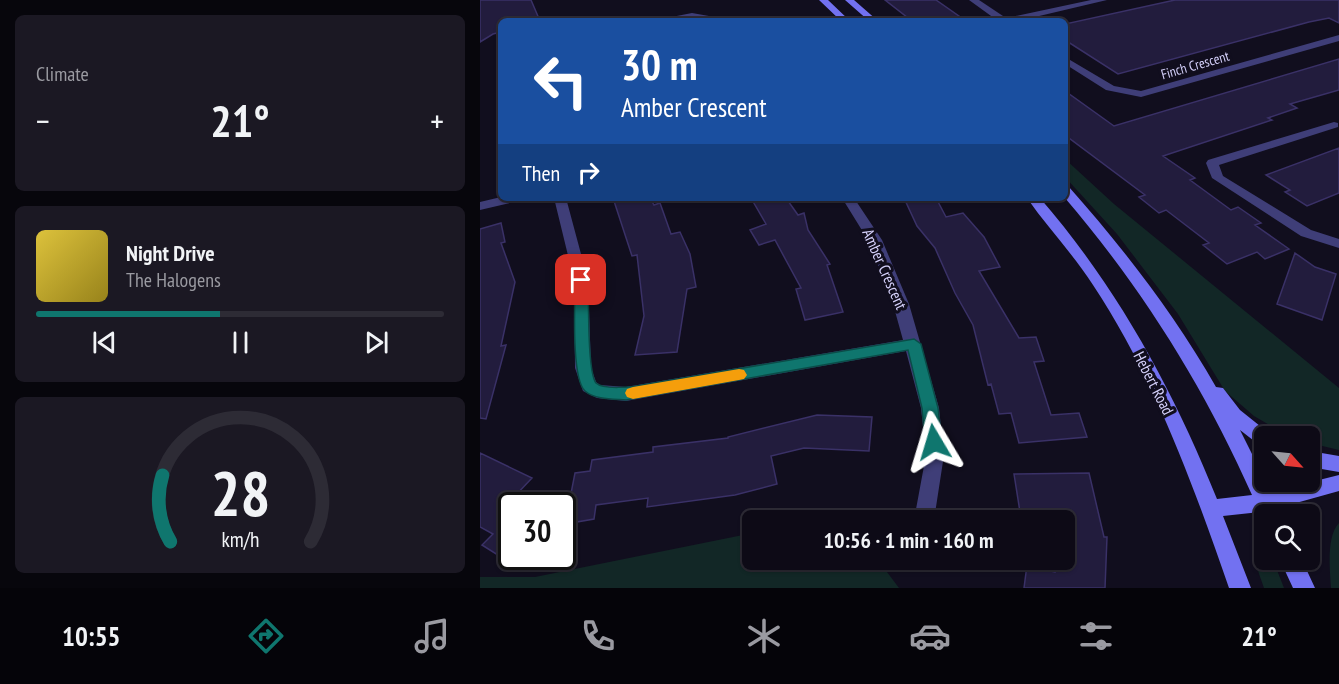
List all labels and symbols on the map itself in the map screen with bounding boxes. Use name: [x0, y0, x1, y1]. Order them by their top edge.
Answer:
street label: Finch Crescent: [1159, 47, 1231, 83]
street label: Amber Crescent: [858, 226, 912, 313]
pin: [555, 254, 606, 305]
street label: Hebert Road: [1130, 348, 1179, 418]
position arrow: [902, 410, 966, 474]
north arrow: [1254, 426, 1320, 492]
speed limit sign: 30: [498, 492, 576, 570]

